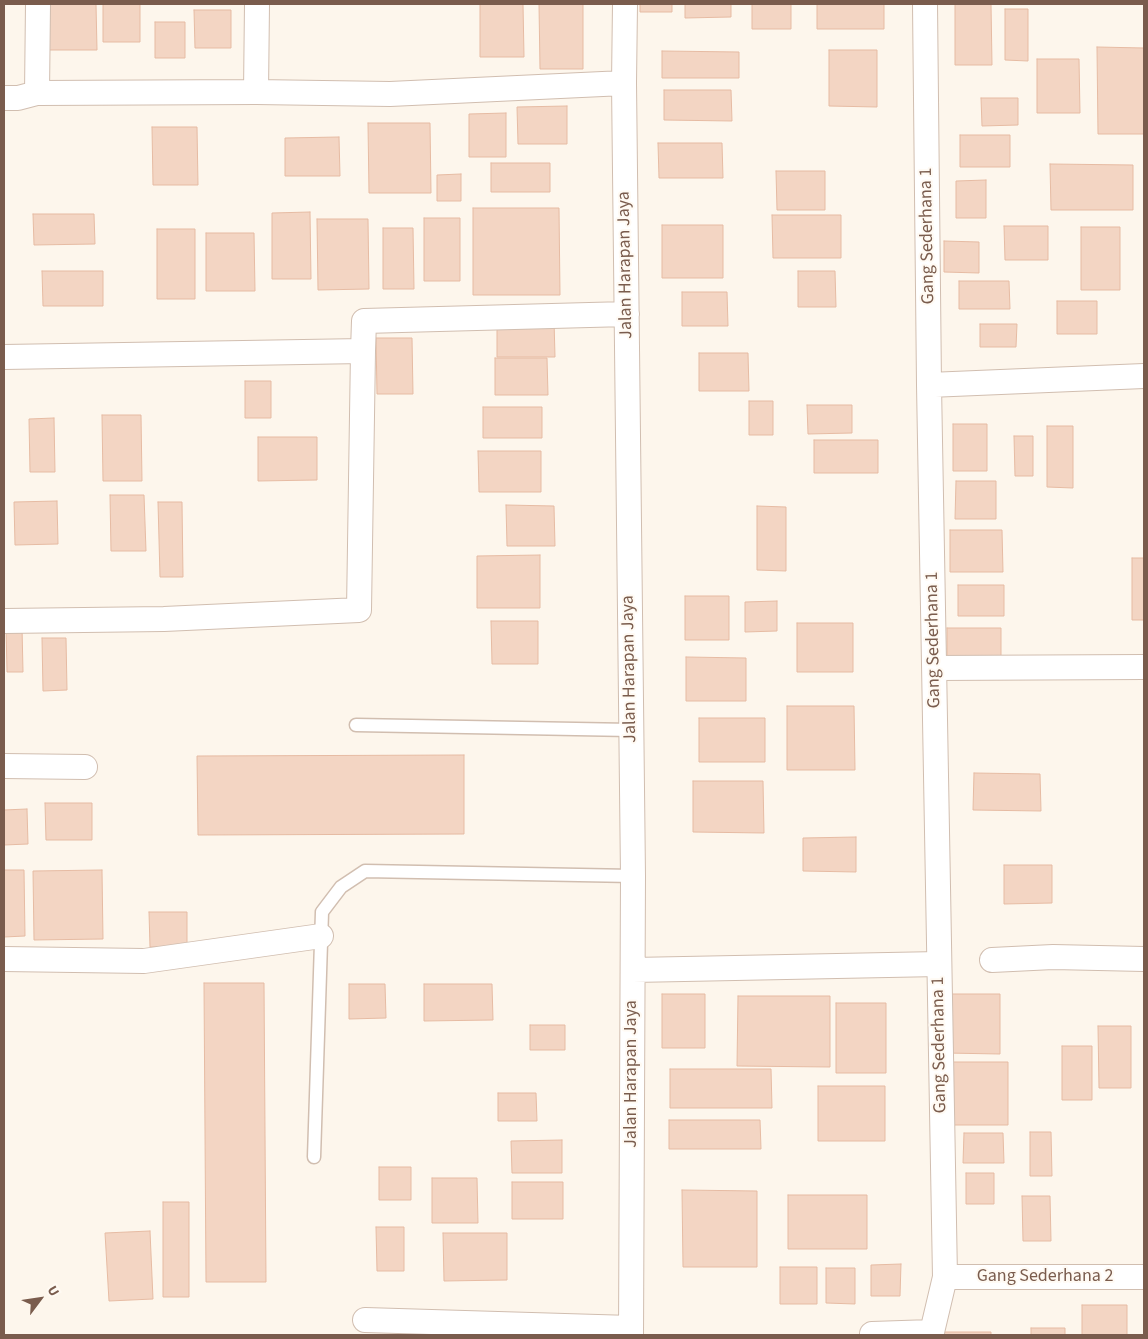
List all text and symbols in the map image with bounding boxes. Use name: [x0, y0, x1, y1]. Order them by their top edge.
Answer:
street label: Gang Sederhana 1: [916, 167, 940, 305]
street label: Jalan Harapan Jaya: [614, 191, 638, 339]
street label: Gang Sederhana 1: [922, 571, 946, 709]
street label: Jalan Harapan Jaya: [618, 595, 642, 743]
street label: Gang Sederhana 1: [928, 976, 952, 1114]
street label: Jalan Harapan Jaya: [621, 1000, 643, 1148]
street label: Gang Sederhana 2: [977, 1266, 1113, 1288]
north arrow: [15, 1274, 65, 1324]
text: U: [42, 1282, 64, 1300]

